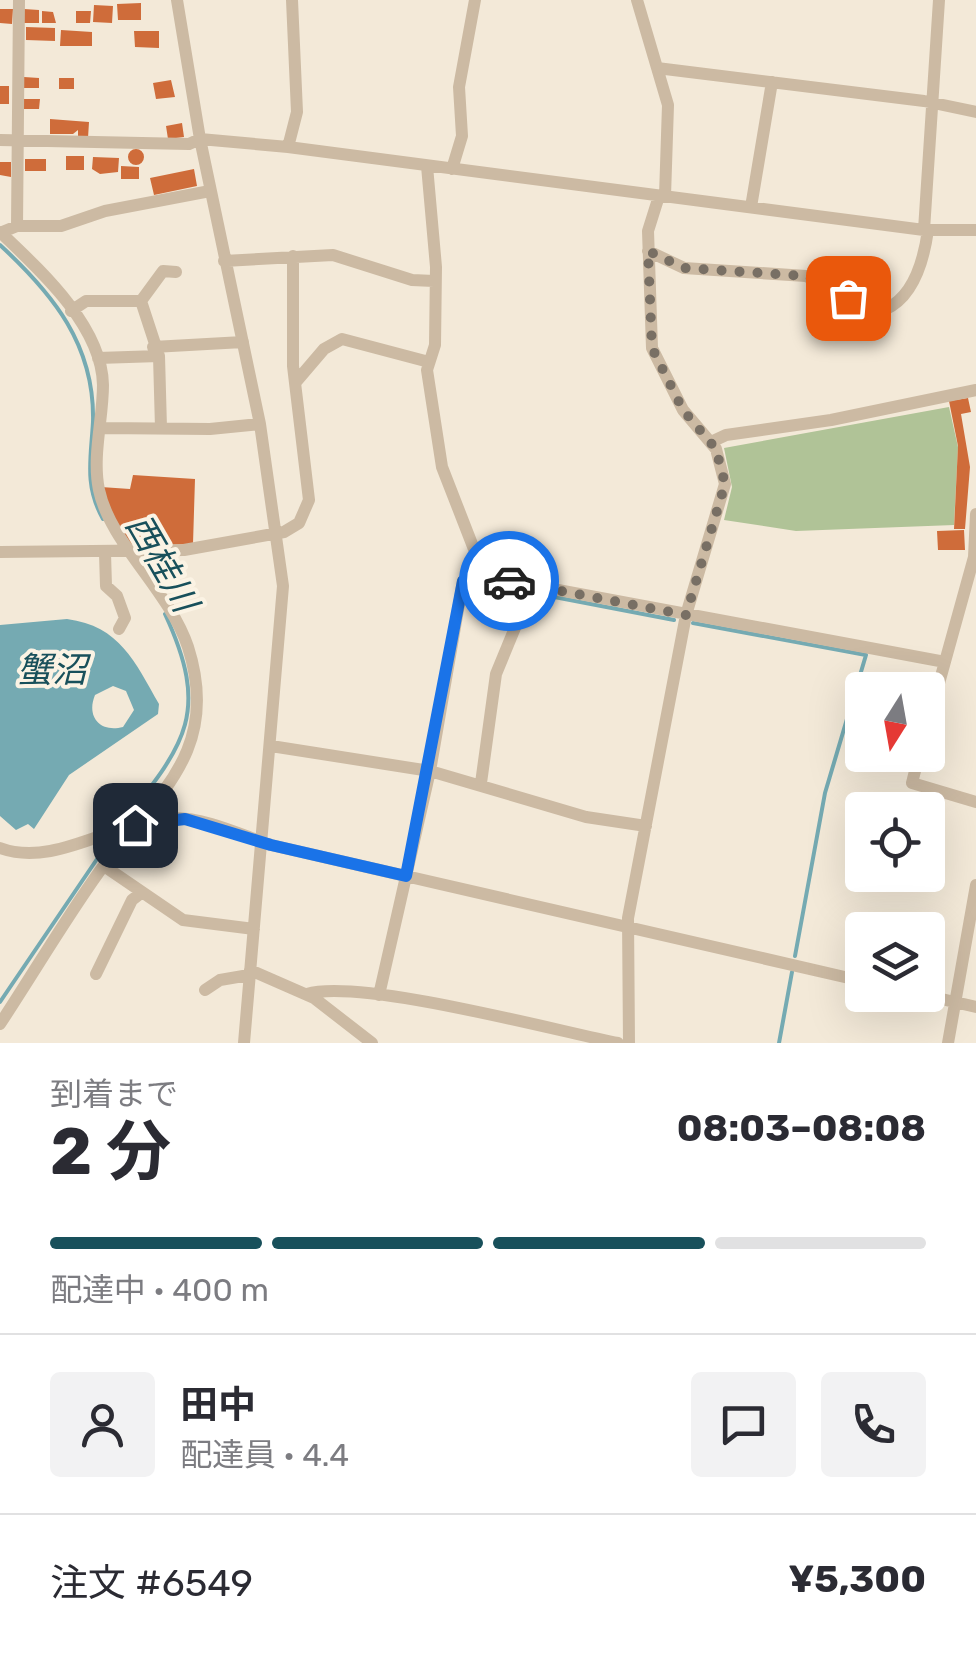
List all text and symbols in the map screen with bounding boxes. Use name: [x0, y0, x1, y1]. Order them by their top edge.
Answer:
pin: [806, 256, 891, 341]
icon: bag: [821, 271, 876, 326]
water label: 西桂川: [118, 507, 208, 622]
courier: [459, 531, 559, 631]
icon: car: [482, 554, 537, 609]
water label: 蟹沼: [17, 649, 92, 691]
north arrow: [845, 672, 945, 772]
map controls: [845, 672, 945, 1012]
pin: [93, 783, 178, 868]
button: locate: [845, 792, 945, 892]
icon: home: [108, 798, 163, 853]
button: layers: [845, 912, 945, 1012]
text: 到着まで: [50, 1075, 178, 1113]
text: 08:03–08:08: [677, 1105, 926, 1151]
text: 2 分: [50, 1113, 171, 1190]
text: 配達中 · 400 m: [50, 1271, 269, 1309]
button: person: [50, 1372, 155, 1477]
button: chat: [691, 1372, 796, 1477]
button: phone: [821, 1372, 926, 1477]
text: 田中: [180, 1382, 256, 1428]
text: 配達員 · 4.4: [180, 1436, 349, 1474]
text: ¥5,300: [788, 1556, 926, 1602]
text: 注文 #6549: [50, 1560, 253, 1606]

